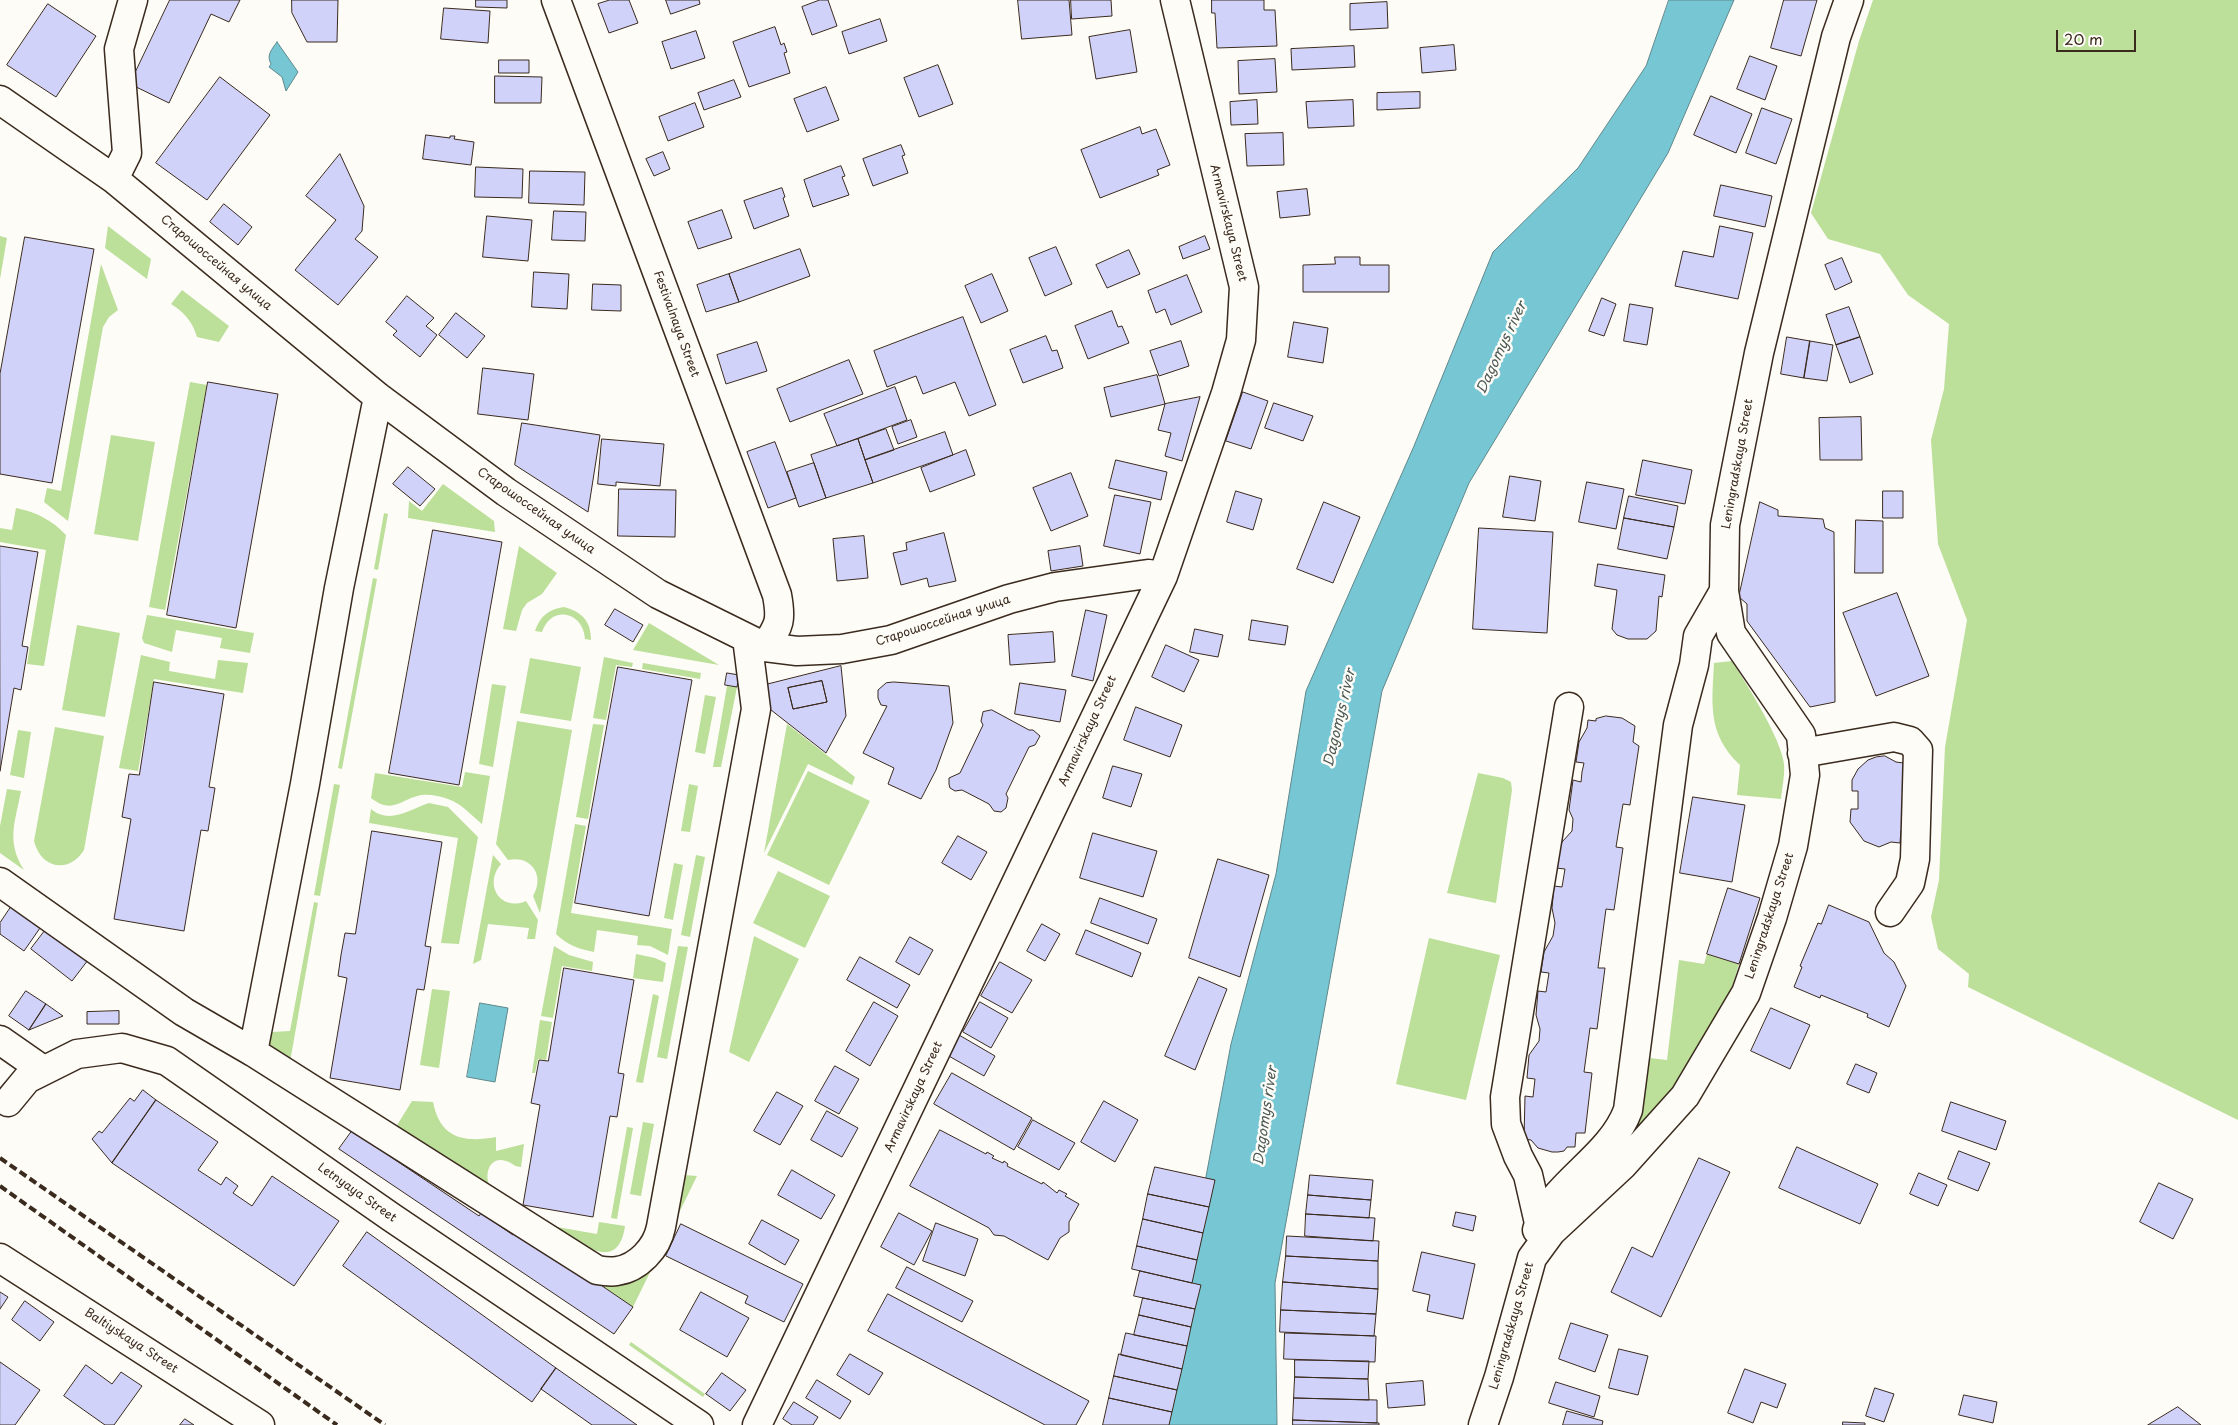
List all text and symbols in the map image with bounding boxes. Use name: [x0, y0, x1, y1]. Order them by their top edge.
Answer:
scale bar: [2058, 20, 2138, 52]
text: 20 m: [2064, 27, 2103, 50]
street label: Armavirskaya Street: [1206, 163, 1250, 283]
street label: Старошоссейная улица: [158, 212, 274, 314]
street label: Festivalnaya Street: [650, 269, 702, 379]
water label: Dagomys river: [1473, 299, 1531, 397]
street label: Leningradskaya Street: [1719, 398, 1757, 530]
street label: Старошоссейная улица: [474, 465, 598, 557]
street label: Старошоссейная улица: [874, 592, 1012, 650]
water label: Dagomys river: [1321, 668, 1359, 768]
street label: Armavirskaya Street: [1056, 673, 1120, 789]
street label: Leningradskaya Street: [1743, 851, 1797, 981]
street label: Armavirskaya Street: [882, 1039, 946, 1155]
water label: Dagomys river: [1251, 1065, 1281, 1167]
street label: Letnyaya Street: [315, 1160, 399, 1226]
street label: Leningradskaya Street: [1487, 1261, 1537, 1391]
street label: Baltiyskaya Street: [82, 1305, 180, 1377]

